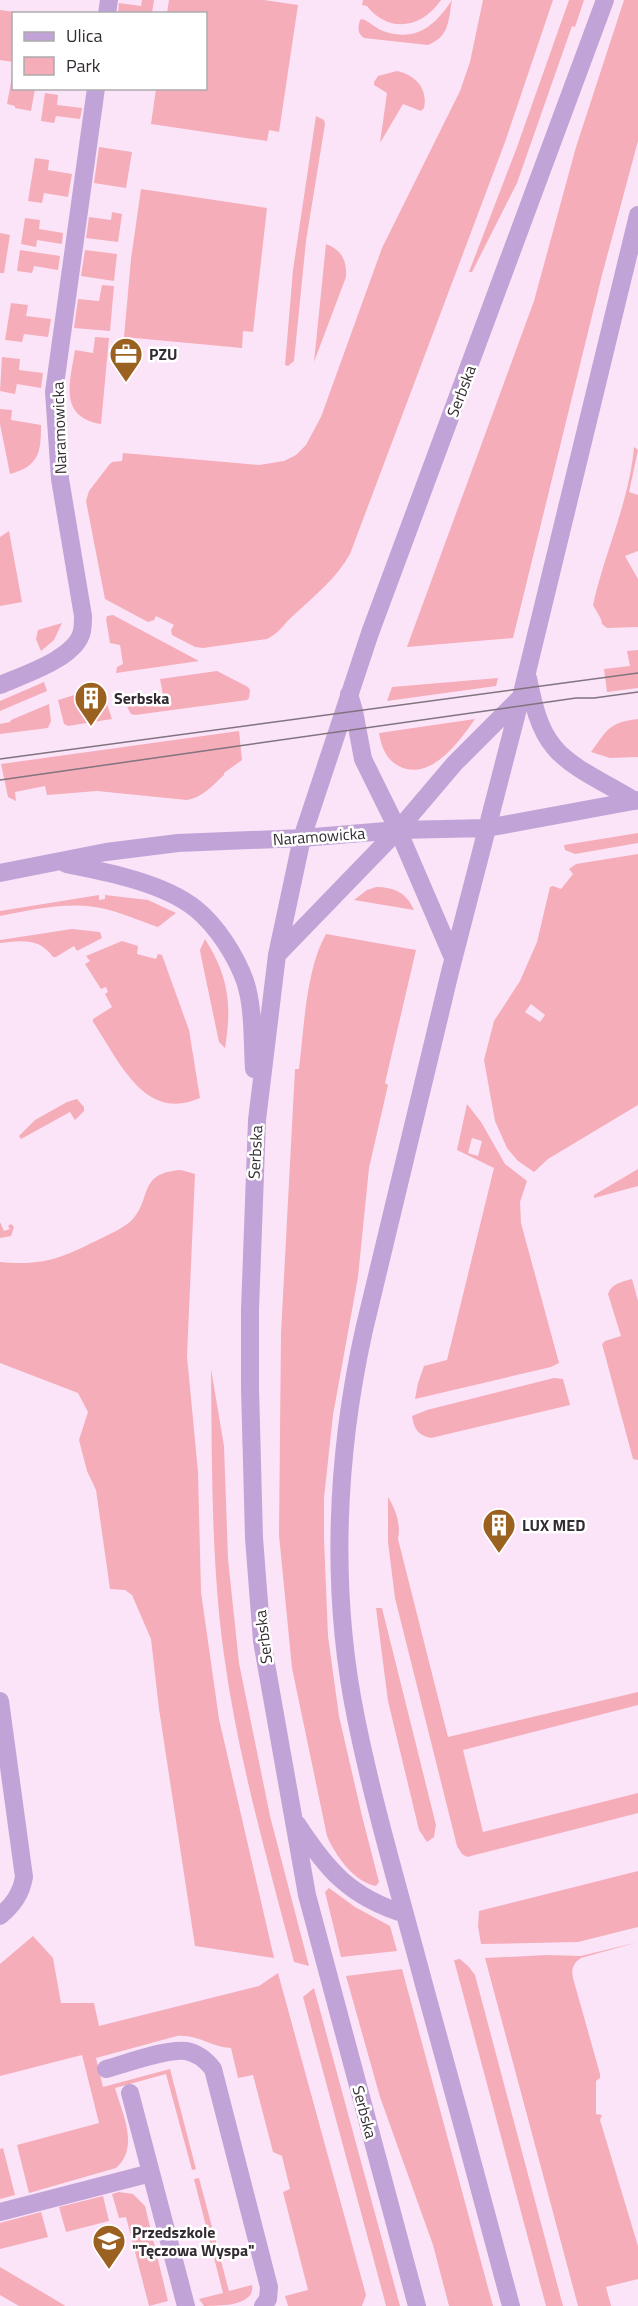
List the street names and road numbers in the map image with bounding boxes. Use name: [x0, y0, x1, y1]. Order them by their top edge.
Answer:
street label: Serbska: [440, 362, 482, 420]
street label: Naramowicka: [45, 381, 73, 475]
street label: Naramowicka: [272, 821, 366, 851]
street label: Serbska: [242, 1125, 268, 1179]
street label: Serbska: [248, 1609, 278, 1665]
street label: Serbska: [346, 2083, 384, 2141]

